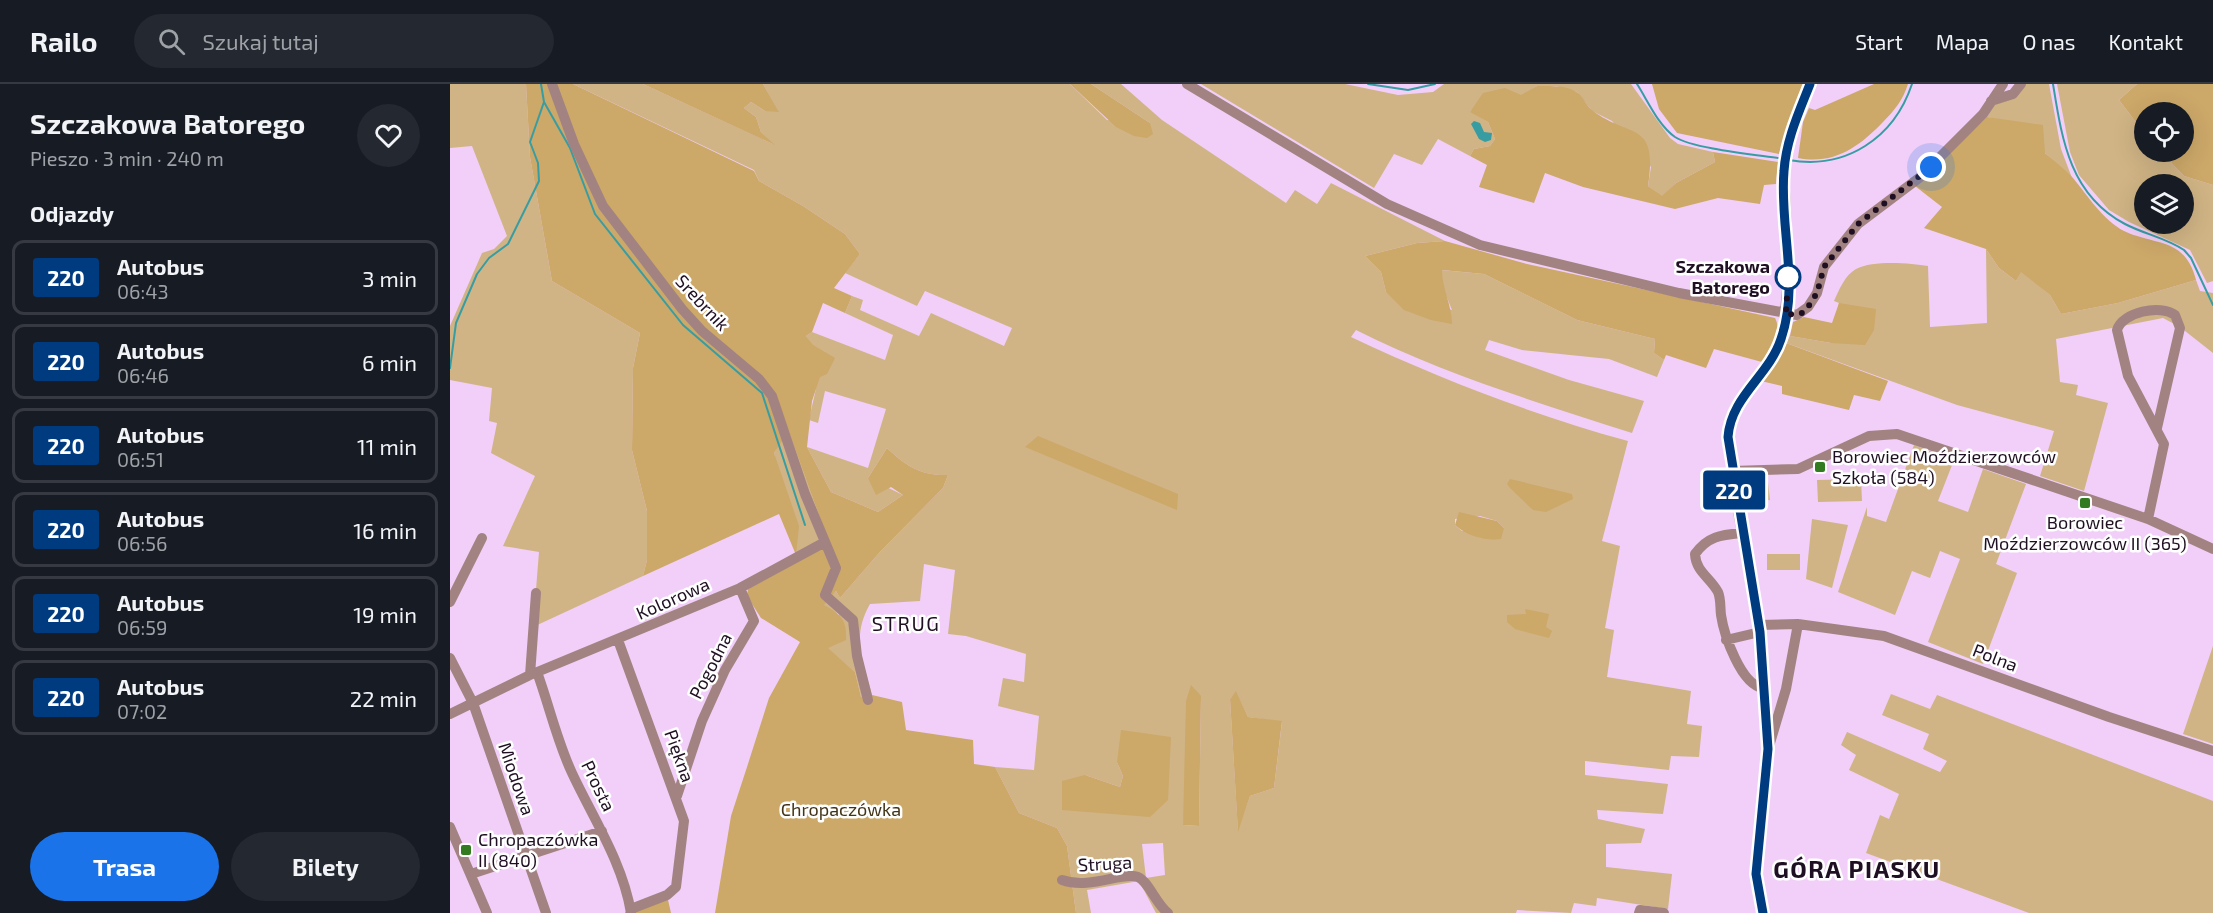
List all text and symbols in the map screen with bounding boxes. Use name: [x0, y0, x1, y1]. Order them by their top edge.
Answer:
search box: [134, 14, 554, 68]
text: Railo: [30, 24, 98, 58]
icon: search: [155, 25, 188, 58]
text: Szukaj tutaj: [203, 28, 319, 54]
text: Start: [1855, 29, 1903, 54]
text: Mapa: [1936, 29, 1989, 54]
text: O nas: [2022, 29, 2076, 54]
text: Kontakt: [2109, 29, 2183, 54]
map controls: [2134, 102, 2194, 234]
button: locate: [2134, 102, 2194, 162]
button: heart: [357, 104, 420, 167]
text: Szczakowa Batorego: [30, 106, 305, 140]
text: Pieszo · 3 min · 240 m: [30, 146, 224, 170]
your location: [1916, 152, 1946, 182]
button: layers: [2134, 174, 2194, 234]
text: Odjazdy: [30, 200, 114, 226]
text: Autobus: [117, 253, 204, 279]
place label: Szczakowa Batorego: [1675, 255, 1770, 298]
marker: Szczakowa Batorego: [1775, 264, 1801, 290]
text: 220: [47, 265, 85, 290]
text: 3 min: [362, 265, 417, 291]
street label: Srebrnik: [671, 270, 734, 335]
text: 06:43: [117, 279, 169, 303]
text: Autobus: [117, 337, 204, 363]
text: 220: [47, 349, 85, 374]
text: 6 min: [362, 349, 417, 375]
text: 06:46: [117, 363, 169, 387]
text: Autobus: [117, 421, 204, 447]
text: 220: [47, 433, 85, 458]
text: 11 min: [357, 433, 417, 459]
place label: Borowiec Moździerzowców Szkoła (584): [1832, 445, 2056, 488]
text: 06:51: [117, 447, 164, 471]
marker: Borowiec Moździerzowców Szkoła (584): [1813, 460, 1827, 474]
line badge: 220: [1700, 470, 1768, 510]
text: 220: [1715, 478, 1753, 503]
marker: Borowiec Moździerzowców II (365): [2078, 496, 2092, 510]
text: Autobus: [117, 505, 204, 531]
place label: Borowiec Moździerzowców II (365): [1983, 511, 2187, 554]
text: 220: [47, 517, 85, 542]
text: 16 min: [353, 517, 417, 543]
text: 06:56: [117, 531, 167, 555]
street label: Kolorowa: [632, 572, 713, 624]
text: Autobus: [117, 589, 204, 615]
text: 220: [47, 601, 85, 626]
text: 19 min: [353, 601, 417, 627]
district label: STRUG: [872, 611, 940, 635]
text: 06:59: [117, 615, 167, 639]
street label: Pogodna: [684, 629, 736, 702]
street label: Polna: [1970, 638, 2021, 676]
text: Autobus: [117, 673, 204, 699]
text: 220: [47, 685, 85, 710]
text: 22 min: [350, 685, 417, 711]
text: 07:02: [117, 699, 167, 723]
street label: Piękna: [660, 726, 700, 785]
street label: Miodowa: [494, 739, 540, 818]
street label: Prosta: [577, 757, 621, 815]
park label: Chropaczówka: [781, 798, 901, 820]
place label: Chropaczówka II (840): [478, 828, 598, 871]
button: Trasa: [30, 832, 219, 901]
button: Bilety: [231, 832, 420, 901]
marker: Chropaczówka II (840): [459, 843, 473, 857]
street label: Struga: [1077, 851, 1133, 875]
district label: GÓRA PIASKU: [1773, 854, 1941, 883]

